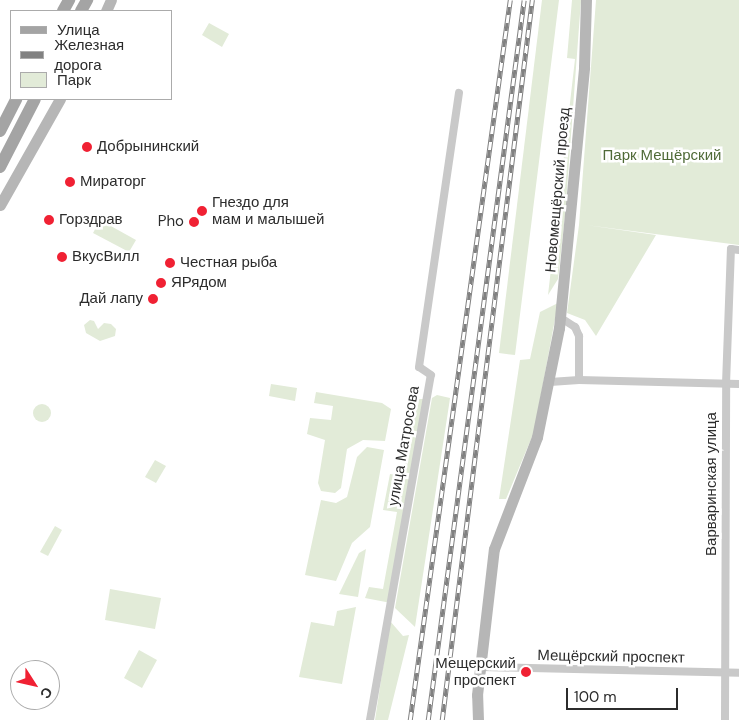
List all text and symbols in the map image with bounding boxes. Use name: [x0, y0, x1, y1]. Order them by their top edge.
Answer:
legend: [10, 10, 172, 100]
text: Улица: [57, 20, 100, 40]
text: Железная дорога: [54, 35, 124, 75]
text: Парк: [57, 70, 91, 90]
street label: Новомещёрский проезд: [542, 107, 574, 273]
place label: Добрынинский: [97, 138, 199, 156]
marker: Добрынинский: [81, 141, 93, 153]
park label: Парк Мещёрский: [603, 147, 721, 165]
place label: Мираторг: [80, 173, 146, 191]
marker: Мираторг: [64, 176, 76, 188]
place label: Гнездо для мам и малышей: [212, 193, 324, 228]
marker: Гнездо для мам и малышей: [196, 205, 208, 217]
place label: Горздрав: [59, 211, 123, 229]
place label: Pho: [158, 213, 184, 231]
marker: Горздрав: [43, 214, 55, 226]
marker: Pho: [188, 216, 200, 228]
place label: ВкусВилл: [72, 248, 139, 266]
marker: ВкусВилл: [56, 251, 68, 263]
place label: Честная рыба: [180, 254, 277, 272]
marker: Честная рыба: [164, 257, 176, 269]
place label: ЯРядом: [171, 274, 227, 292]
marker: ЯРядом: [155, 277, 167, 289]
place label: Дай лапу: [79, 290, 143, 308]
marker: Дай лапу: [147, 293, 159, 305]
street label: улица Матросова: [385, 385, 423, 507]
street label: Варваринская улица: [703, 412, 721, 556]
street label: Мещёрский проспект: [537, 647, 685, 667]
place label: Мещерский проспект: [435, 654, 516, 689]
north arrow: [10, 660, 60, 710]
marker: Мещерский проспект: [520, 666, 532, 678]
scale bar: [569, 678, 682, 710]
text: С: [36, 684, 57, 702]
text: 100 m: [574, 687, 617, 707]

